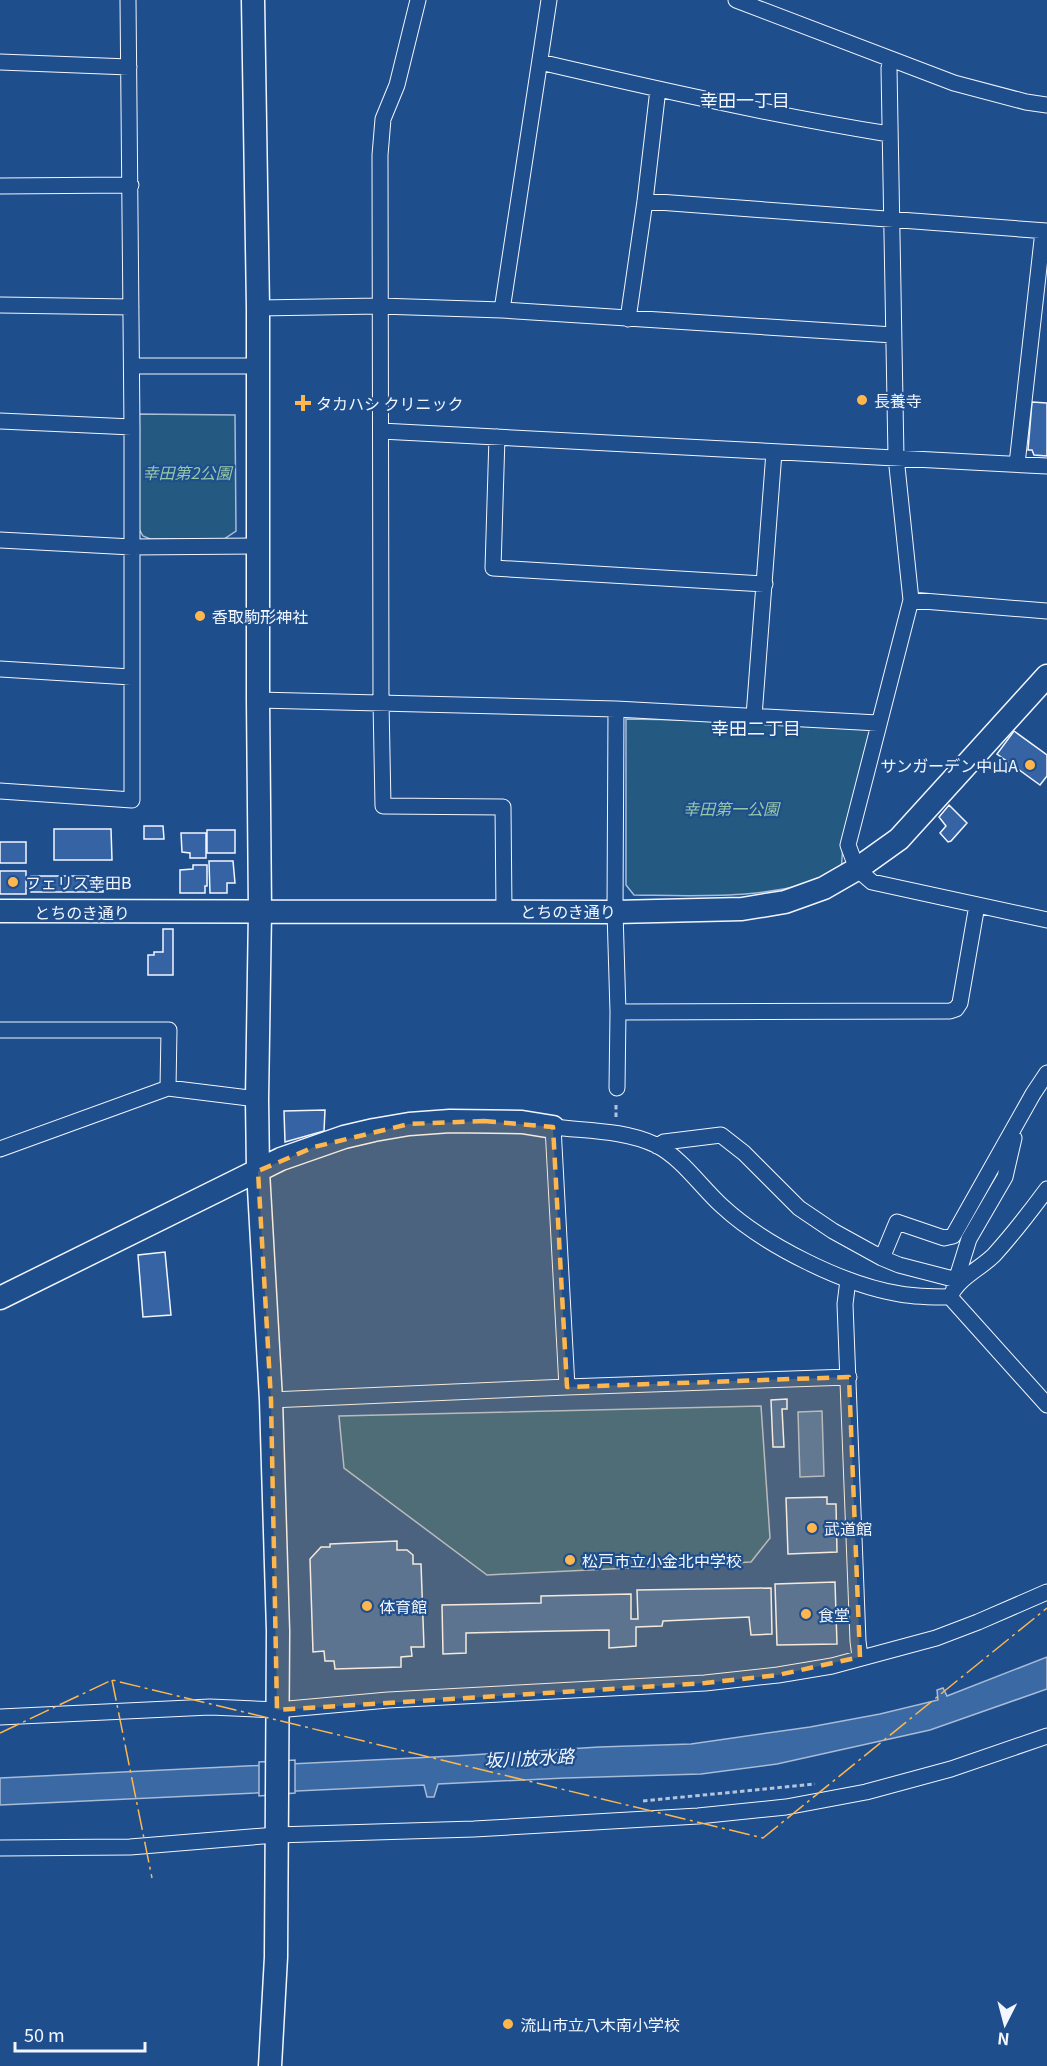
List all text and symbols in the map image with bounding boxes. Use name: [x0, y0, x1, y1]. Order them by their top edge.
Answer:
district label: 幸田一丁目: [700, 86, 790, 112]
place label: 長養寺: [874, 388, 922, 412]
place label: タカハシ クリニック: [316, 391, 464, 415]
marker: 長養寺: [855, 393, 869, 407]
marker: タカハシ クリニック: [294, 394, 312, 412]
park label: 幸田第2公園: [143, 460, 233, 484]
place label: 香取駒形神社: [212, 604, 308, 628]
marker: 香取駒形神社: [193, 609, 207, 623]
district label: 幸田二丁目: [711, 714, 801, 740]
place label: サンガーデン中山A: [880, 753, 1018, 777]
marker: サンガーデン中山A: [1023, 758, 1037, 772]
park label: 幸田第一公園: [683, 796, 781, 820]
place label: フェリス幸田B: [25, 870, 132, 894]
marker: フェリス幸田B: [6, 875, 20, 889]
street label: とちのき通り: [520, 899, 616, 923]
street label: とちのき通り: [34, 900, 130, 924]
place label: 武道館: [824, 1516, 872, 1540]
marker: 武道館: [805, 1521, 819, 1535]
place label: 松戸市立小金北中学校: [582, 1548, 742, 1572]
marker: 松戸市立小金北中学校: [563, 1553, 577, 1567]
place label: 体育館: [379, 1594, 427, 1618]
marker: 体育館: [360, 1599, 374, 1613]
place label: 食堂: [818, 1602, 850, 1626]
marker: 食堂: [799, 1607, 813, 1621]
water label: 坂川放水路: [483, 1742, 577, 1772]
north arrow: [975, 1994, 1035, 2054]
place label: 流山市立八木南小学校: [520, 2012, 680, 2036]
scale bar: [15, 2015, 146, 2053]
marker: 流山市立八木南小学校: [501, 2017, 515, 2031]
text: 50 m: [24, 2021, 65, 2047]
text: N: [996, 2027, 1011, 2052]

